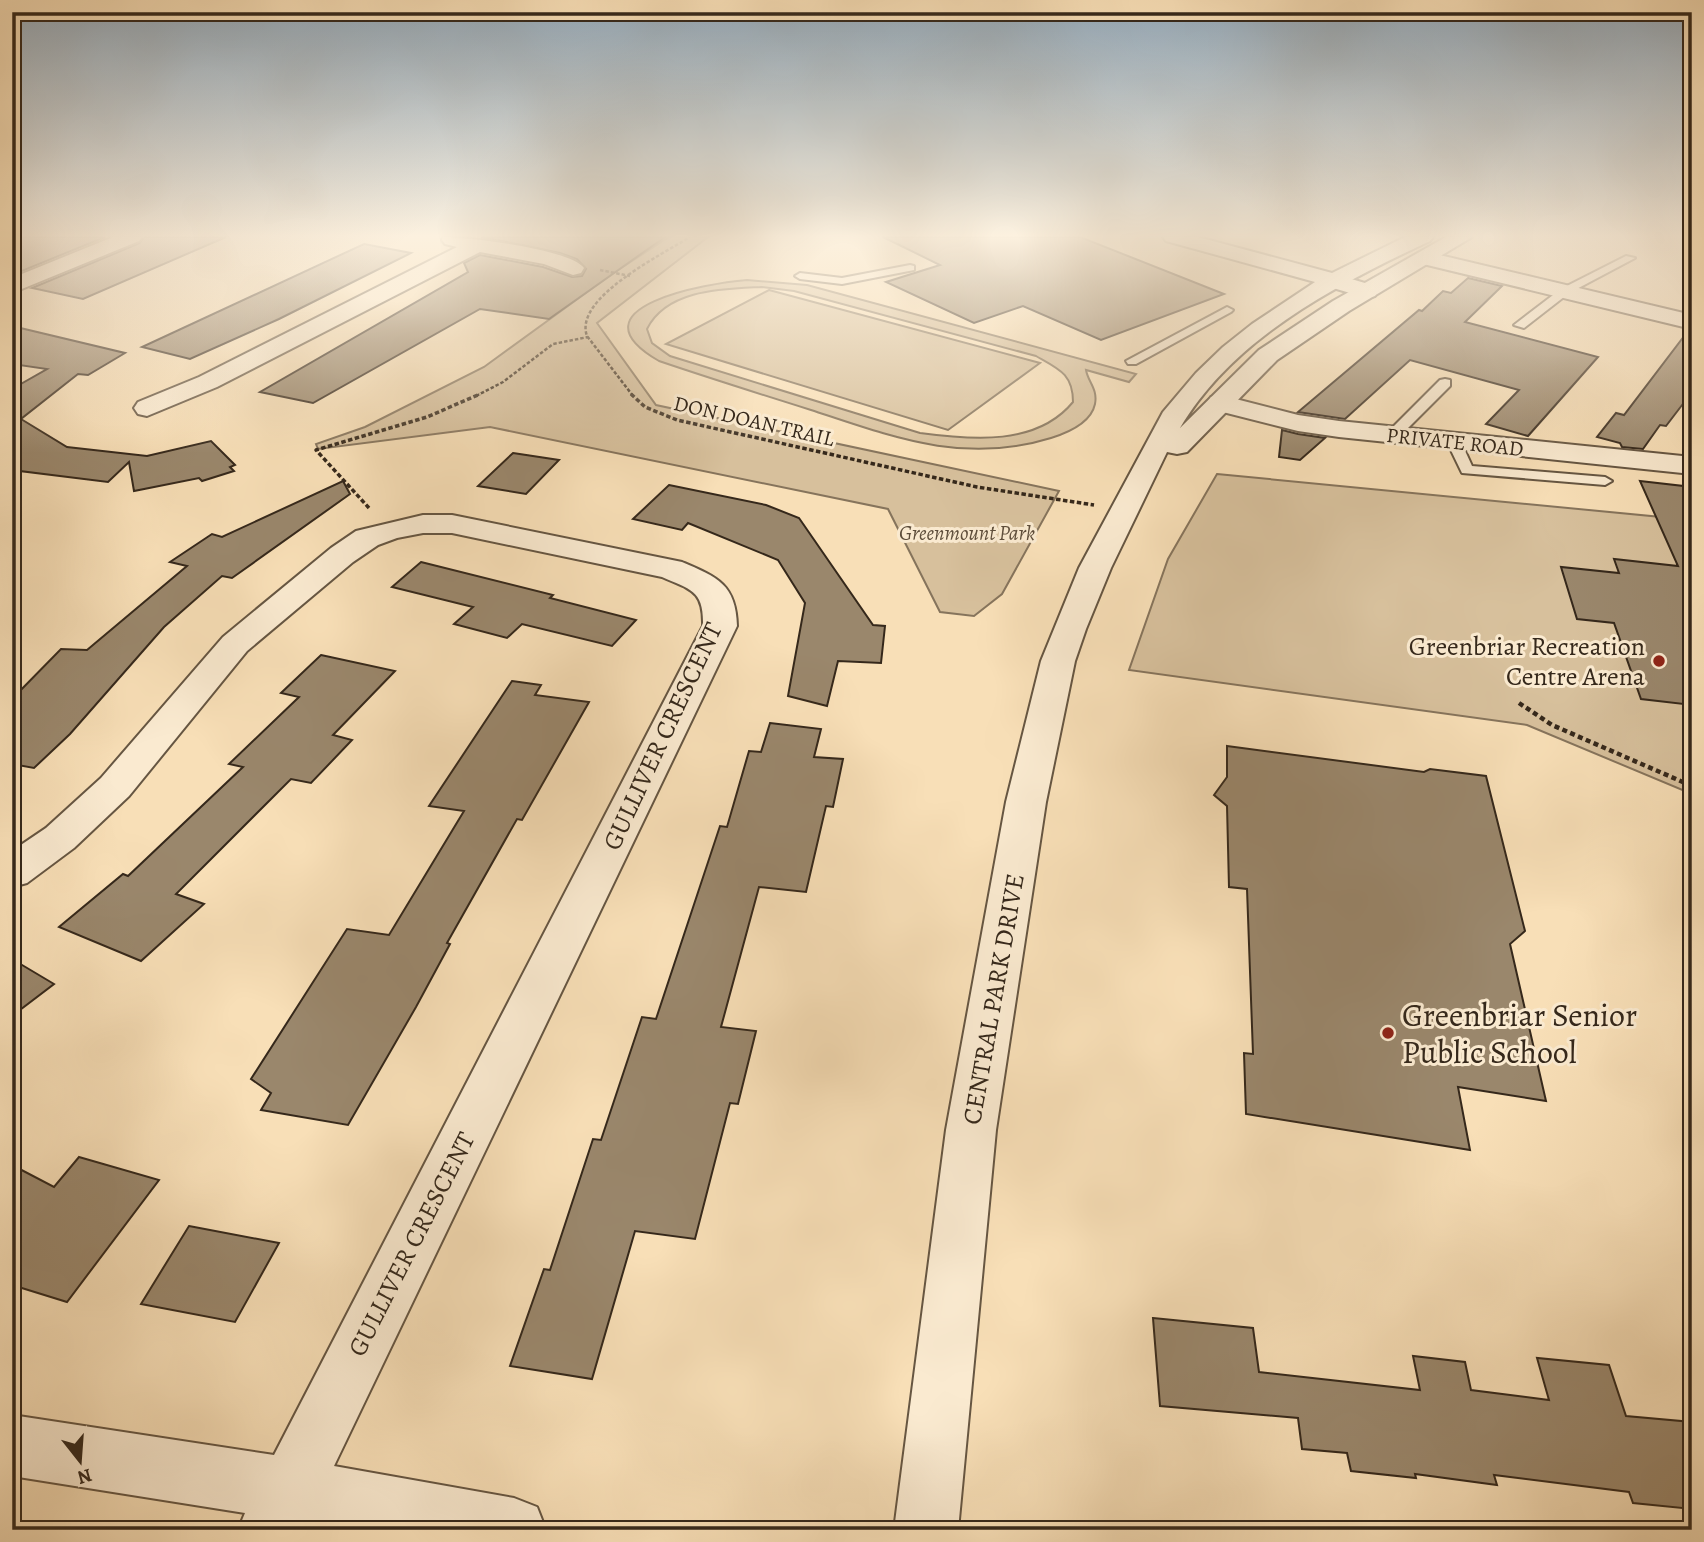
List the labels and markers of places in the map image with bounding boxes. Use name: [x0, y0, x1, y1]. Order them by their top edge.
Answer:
place label: Greenbriar Recreation Centre Arena: [1409, 629, 1645, 694]
marker: Greenbriar Recreation Centre Arena: [1651, 653, 1667, 669]
place label: Greenbriar Senior Public School: [1402, 993, 1637, 1074]
marker: Greenbriar Senior Public School: [1380, 1025, 1396, 1041]

